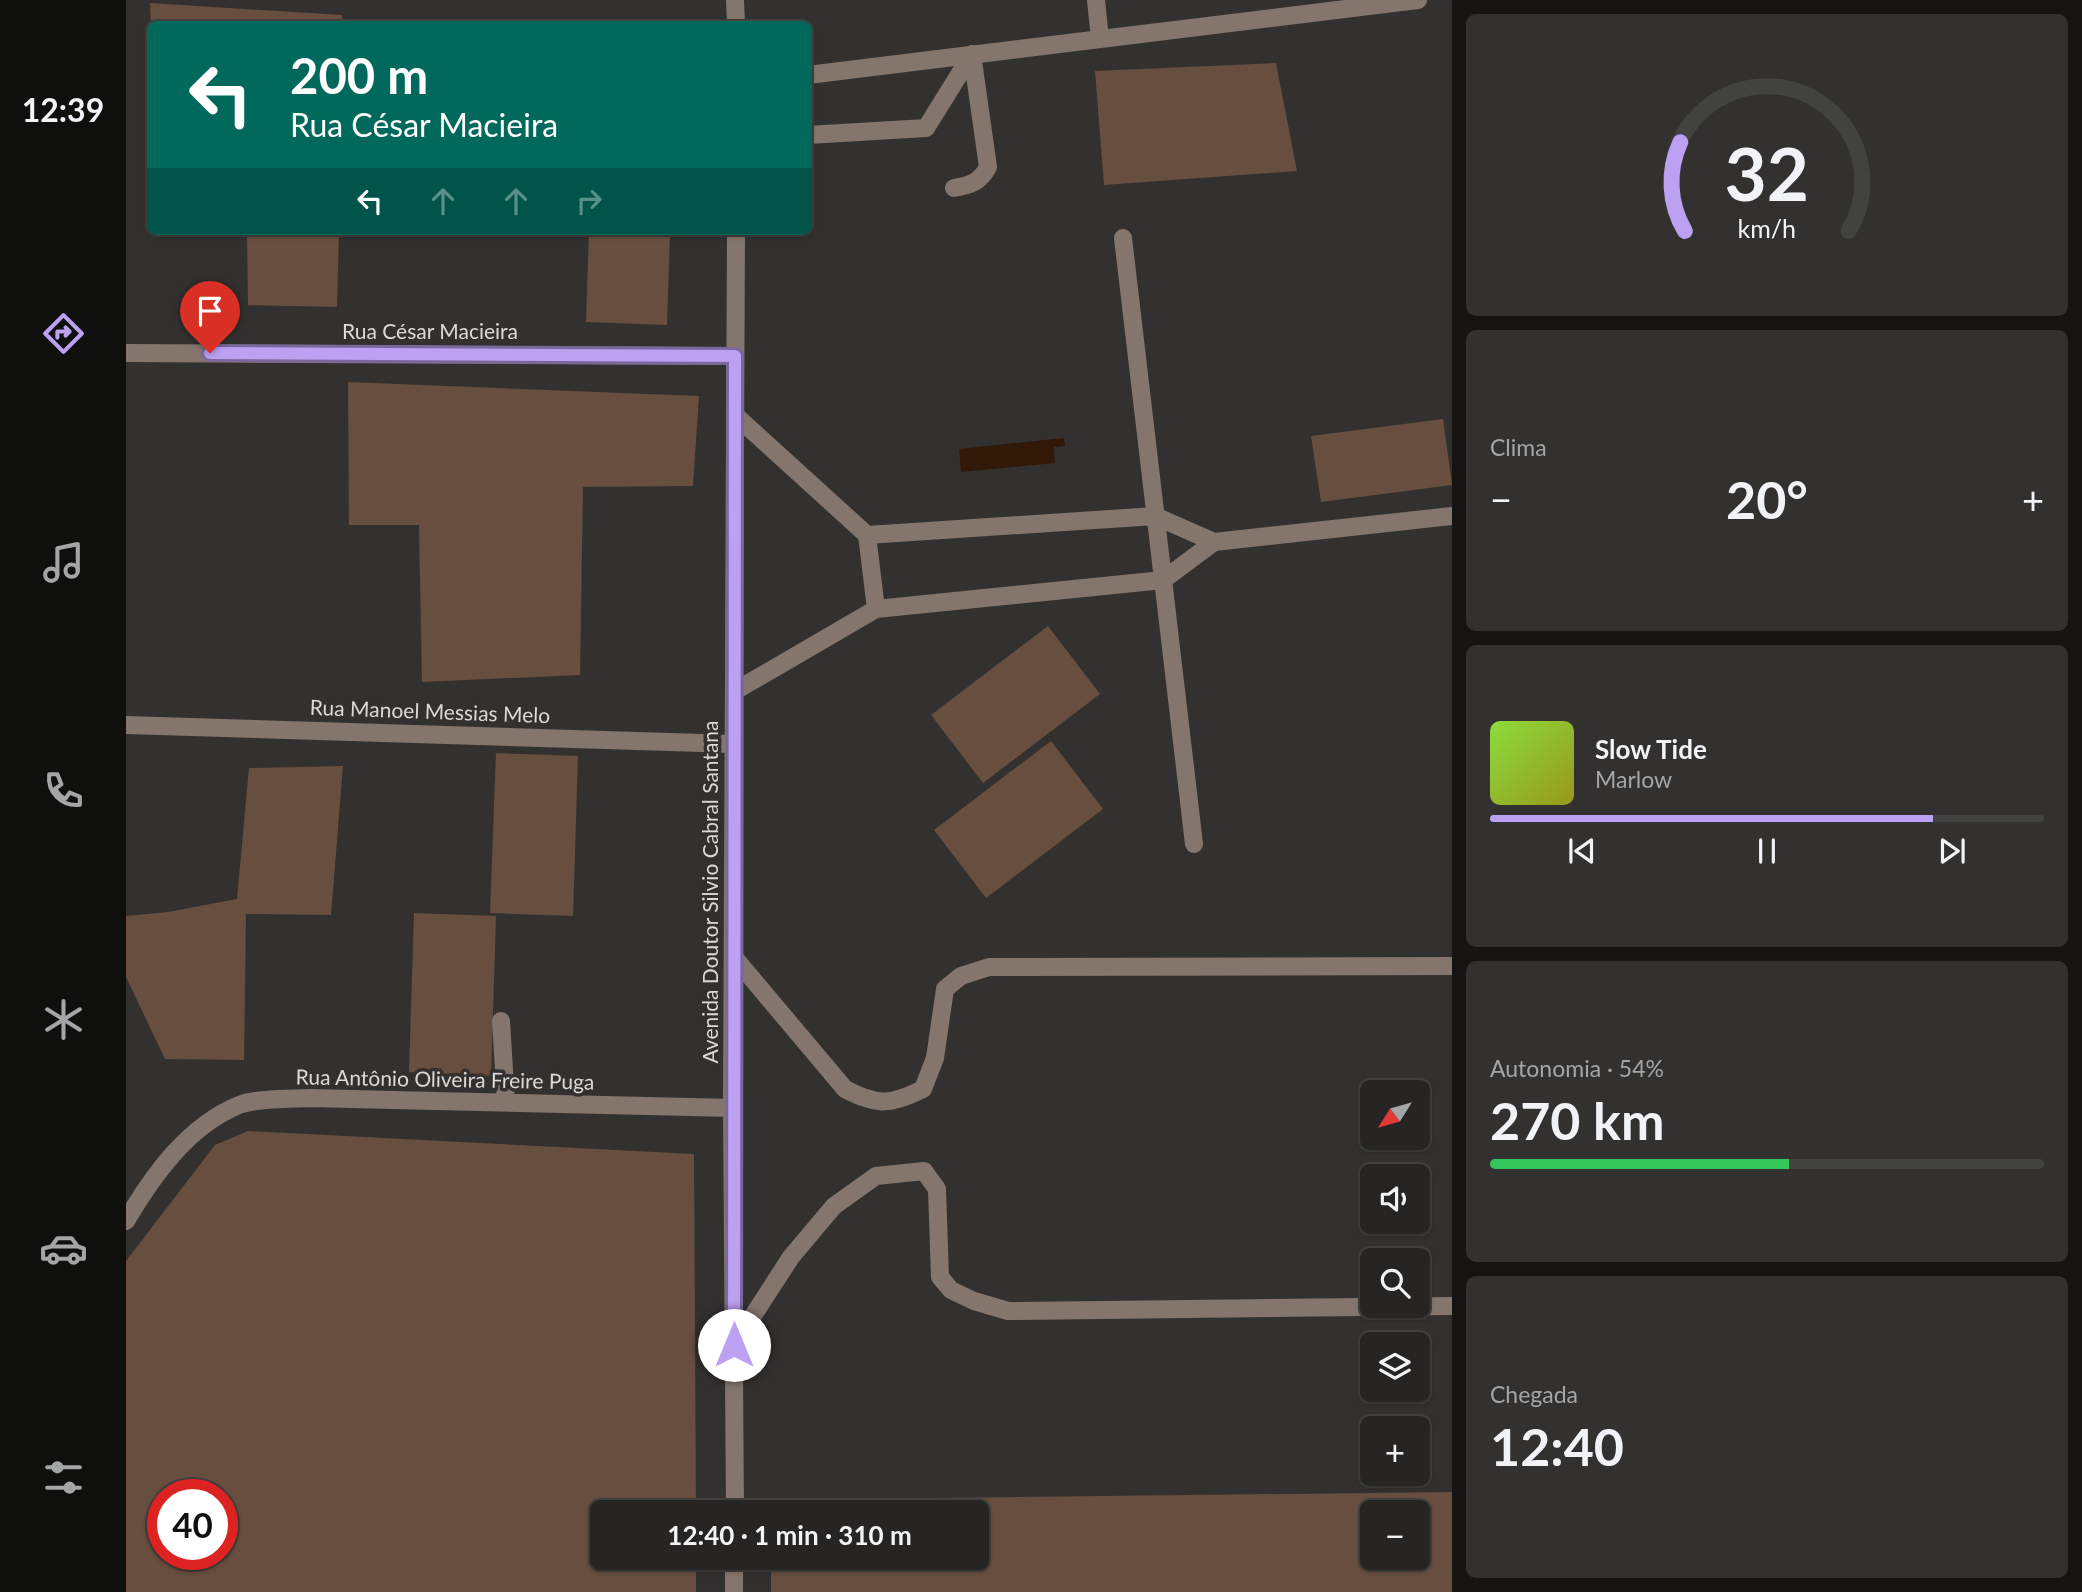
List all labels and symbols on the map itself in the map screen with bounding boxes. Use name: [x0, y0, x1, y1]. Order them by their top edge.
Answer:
pin: [180, 281, 240, 353]
street label: Rua César Macieira: [342, 318, 518, 343]
street label: Rua Manoel Messias Melo: [309, 694, 551, 727]
street label: Avenida Doutor Silvio Cabral Santana: [697, 720, 722, 1064]
street label: Rua Antônio Oliveira Freire Puga: [295, 1063, 595, 1094]
north arrow: [1360, 1080, 1430, 1150]
position arrow: [697, 1308, 771, 1382]
speed limit sign: 40: [147, 1479, 238, 1570]

